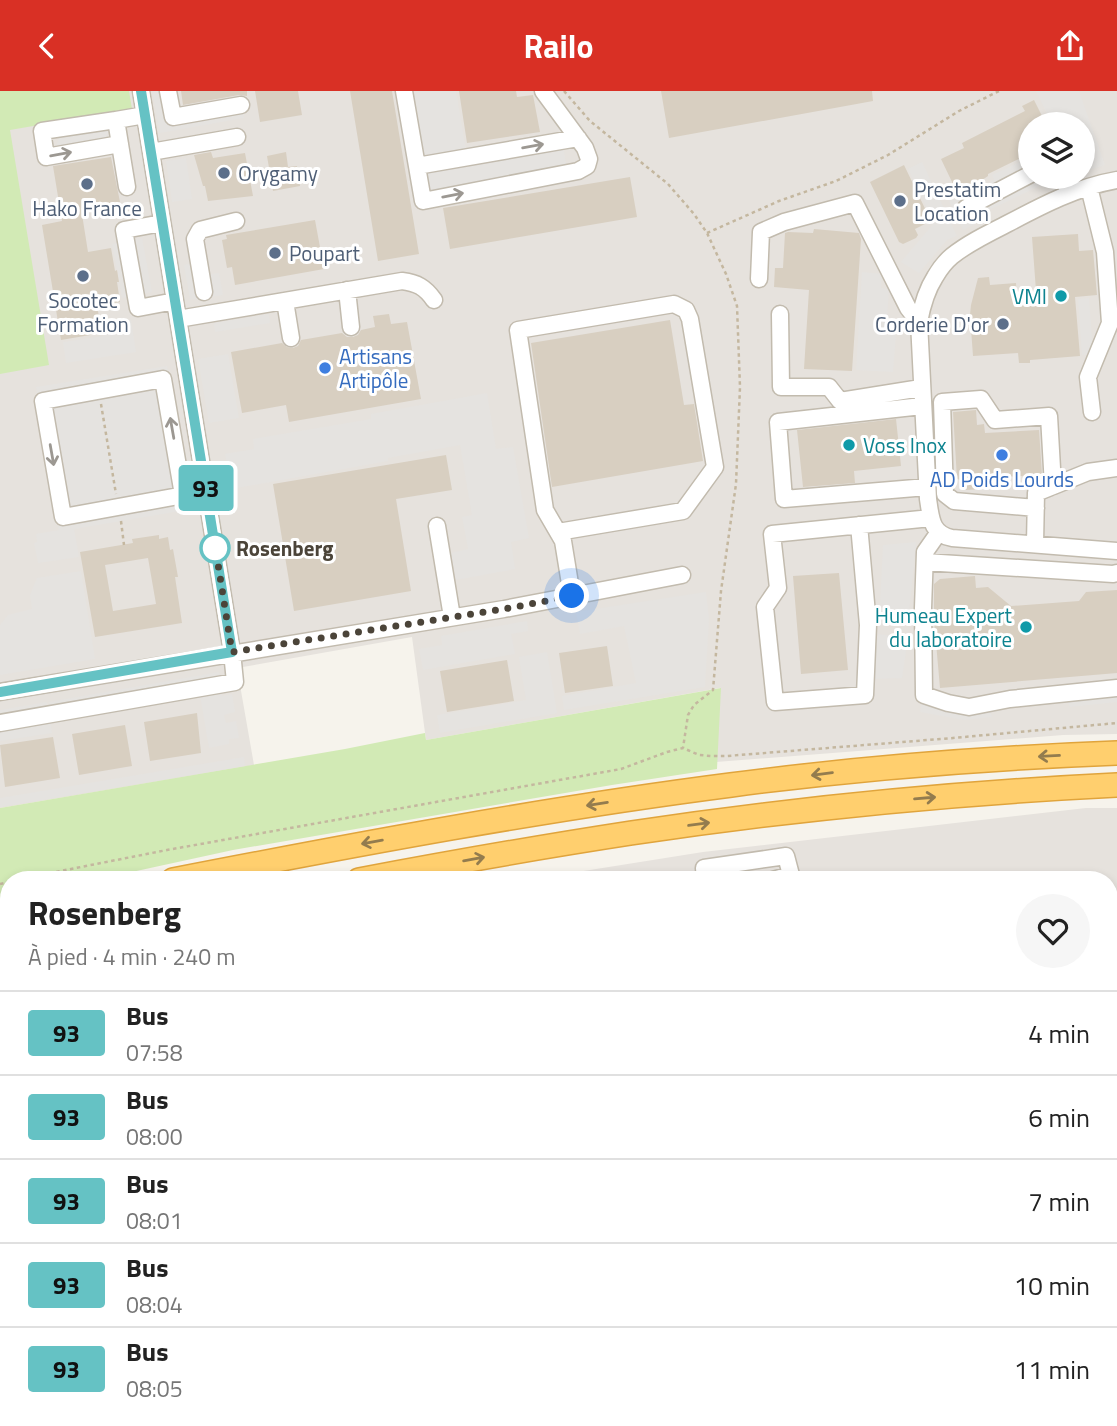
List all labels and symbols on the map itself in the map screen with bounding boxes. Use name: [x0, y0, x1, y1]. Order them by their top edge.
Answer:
one-way arrow: [521, 139, 544, 152]
one-way arrow: [49, 147, 72, 160]
place label: Orygamy: [238, 157, 318, 189]
marker: Orygamy: [216, 165, 232, 181]
place label: Prestatim Location: [914, 173, 1001, 229]
marker: Hako France: [79, 176, 95, 192]
one-way arrow: [441, 188, 464, 201]
place label: Hako France: [32, 192, 142, 224]
marker: Prestatim Location: [892, 193, 908, 209]
place label: Poupart: [289, 237, 360, 269]
marker: Poupart: [267, 245, 283, 261]
marker: Socotec Formation: [75, 268, 91, 284]
place label: VMI: [1012, 280, 1047, 312]
place label: Socotec Formation: [37, 284, 129, 340]
marker: VMI: [1053, 288, 1069, 304]
place label: Corderie D'or: [875, 308, 989, 340]
marker: Corderie D'or: [995, 316, 1011, 332]
place label: Artisans Artipôle: [339, 340, 412, 396]
marker: Artisans Artipôle: [317, 360, 333, 376]
one-way arrow: [164, 417, 178, 440]
place label: Voss Inox: [863, 429, 947, 461]
marker: Voss Inox: [841, 437, 857, 453]
one-way arrow: [46, 443, 59, 466]
marker: AD Poids Lourds: [994, 447, 1010, 463]
place label: AD Poids Lourds: [930, 463, 1074, 495]
line badge: 93: [174, 465, 238, 511]
place label: Rosenberg: [236, 532, 333, 564]
marker: Rosenberg: [200, 533, 230, 563]
your location: [554, 578, 589, 613]
place label: Humeau Expert du laboratoire: [875, 599, 1013, 655]
marker: Humeau Expert du laboratoire: [1018, 619, 1034, 635]
one-way arrow: [1038, 750, 1061, 763]
one-way arrow: [811, 768, 834, 781]
one-way arrow: [913, 791, 936, 804]
one-way arrow: [586, 798, 608, 811]
one-way arrow: [687, 817, 710, 830]
one-way arrow: [361, 836, 384, 849]
one-way arrow: [462, 852, 485, 865]

